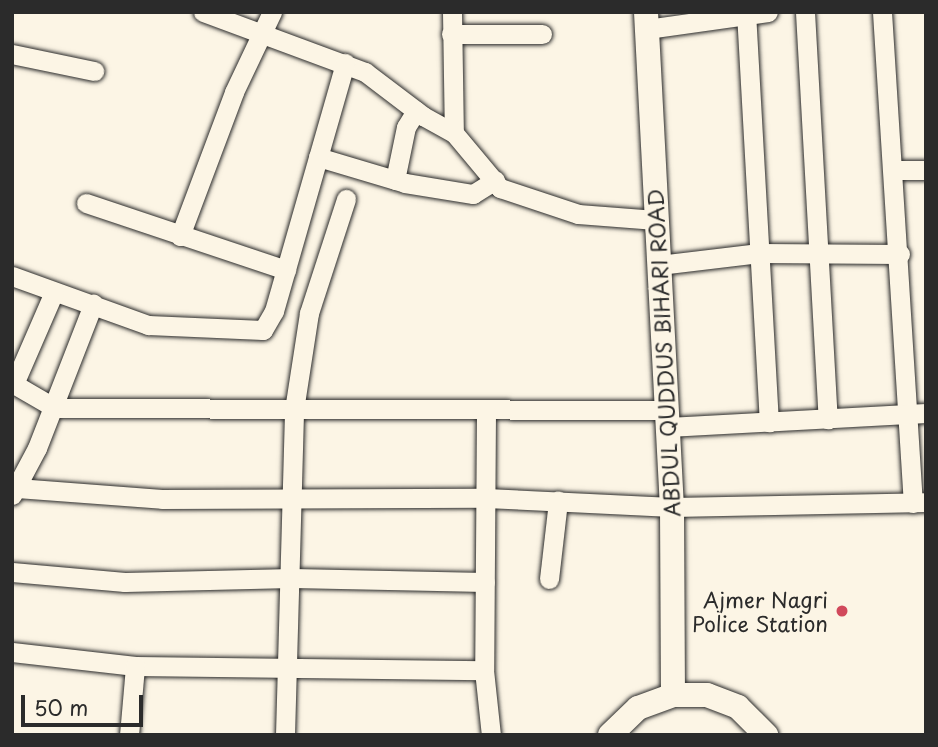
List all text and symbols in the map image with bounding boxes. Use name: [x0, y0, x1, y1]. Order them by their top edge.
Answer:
street label: ABDUL QUDDUS BIHARI ROAD: [642, 187, 684, 519]
place label: Ajmer Nagri Police Station: [691, 586, 828, 636]
marker: Ajmer Nagri Police Station: [834, 603, 850, 619]
scale bar: [24, 680, 147, 724]
text: 50 m: [34, 691, 88, 723]

